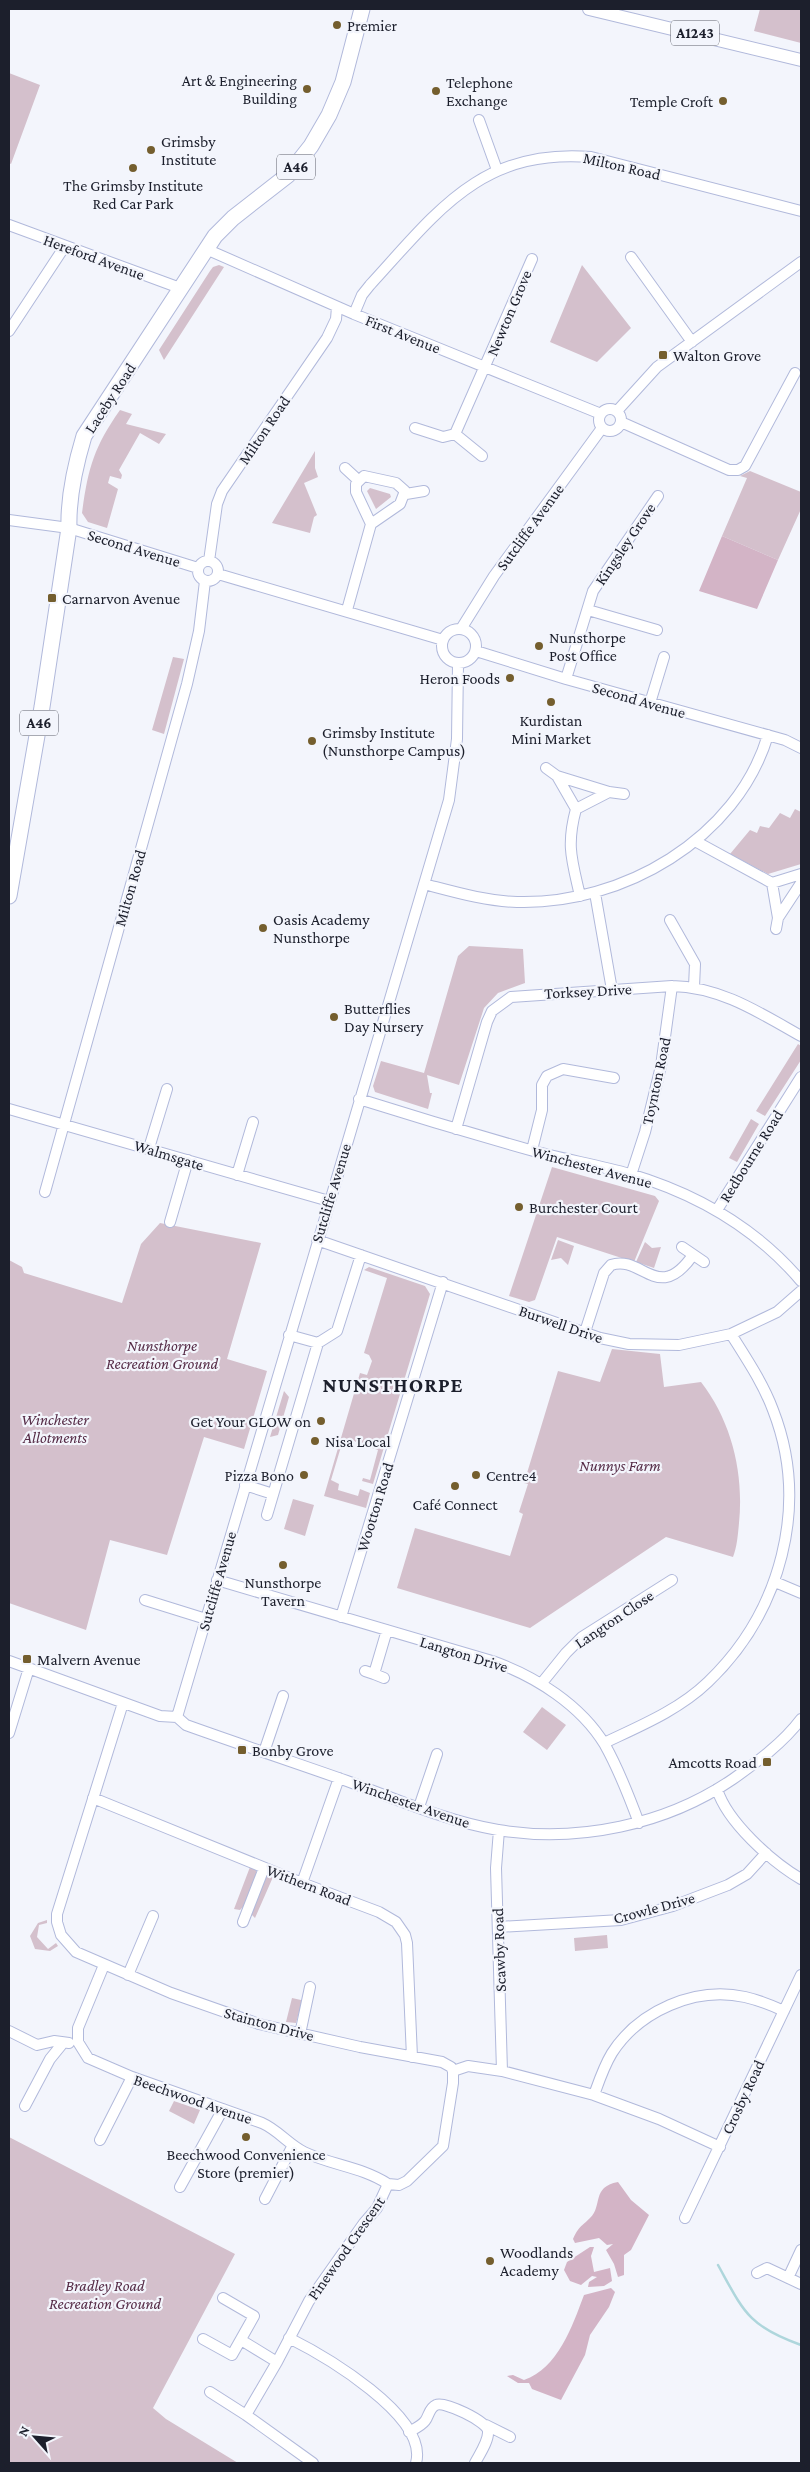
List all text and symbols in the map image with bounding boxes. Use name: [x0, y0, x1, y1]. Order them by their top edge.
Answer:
place label: Premier: [347, 17, 397, 34]
marker: Premier: [331, 19, 343, 31]
road number: A1243: [671, 20, 719, 46]
place label: Art & Engineering Building: [182, 72, 297, 108]
place label: Telephone Exchange: [446, 74, 513, 110]
marker: Art & Engineering Building: [301, 83, 313, 95]
marker: Telephone Exchange: [430, 85, 442, 97]
place label: Temple Croft: [630, 93, 714, 111]
marker: Temple Croft: [717, 95, 729, 107]
place label: Grimsby Institute: [161, 133, 216, 168]
marker: Grimsby Institute: [145, 144, 157, 156]
street label: Milton Road: [582, 149, 663, 183]
road number: A46: [277, 154, 315, 180]
marker: The Grimsby Institute Red Car Park: [127, 162, 139, 174]
place label: The Grimsby Institute Red Car Park: [63, 177, 203, 212]
street label: Hereford Avenue: [41, 231, 147, 283]
street label: Newton Grove: [483, 268, 535, 358]
street label: First Avenue: [363, 311, 443, 357]
place label: Walton Grove: [673, 347, 761, 364]
marker: Walton Grove: [657, 349, 669, 361]
street label: Laceby Road: [81, 359, 140, 437]
street label: Milton Road: [235, 392, 293, 467]
street label: Sutcliffe Avenue: [493, 480, 567, 574]
street label: Kingsley Grove: [591, 500, 659, 589]
street label: Second Avenue: [86, 526, 182, 570]
place label: Carnarvon Avenue: [62, 590, 180, 607]
marker: Carnarvon Avenue: [46, 592, 58, 604]
place label: Nunsthorpe Post Office: [549, 629, 626, 664]
marker: Nunsthorpe Post Office: [533, 640, 545, 652]
place label: Heron Foods: [419, 670, 500, 687]
marker: Heron Foods: [504, 672, 516, 684]
street label: Second Avenue: [590, 679, 688, 721]
marker: Kurdistan Mini Market: [545, 696, 557, 708]
road number: A46: [20, 710, 58, 736]
place label: Kurdistan Mini Market: [511, 712, 591, 747]
place label: Grimsby Institute (Nunsthorpe Campus): [322, 724, 466, 760]
marker: Grimsby Institute (Nunsthorpe Campus): [306, 735, 318, 747]
street label: Milton Road: [111, 847, 149, 928]
place label: Oasis Academy Nunsthorpe: [273, 911, 370, 947]
marker: Oasis Academy Nunsthorpe: [257, 922, 269, 934]
street label: Torksey Drive: [544, 980, 632, 1003]
place label: Butterflies Day Nursery: [344, 1000, 424, 1036]
marker: Butterflies Day Nursery: [328, 1011, 340, 1023]
street label: Toynton Road: [638, 1035, 675, 1127]
street label: Redbourne Road: [716, 1106, 786, 1205]
street label: Walmsgate: [132, 1136, 206, 1175]
street label: Sutcliffe Avenue: [308, 1141, 354, 1245]
street label: Winchester Avenue: [530, 1143, 654, 1191]
place label: Burchester Court: [529, 1199, 638, 1216]
marker: Burchester Court: [513, 1201, 525, 1213]
street label: Burwell Drive: [517, 1302, 605, 1346]
park label: Nunsthorpe Recreation Ground: [106, 1337, 219, 1372]
district label: NUNSTHORPE: [322, 1373, 464, 1397]
park label: Winchester Allotments: [21, 1411, 89, 1446]
place label: Get Your GLOW on: [190, 1413, 311, 1430]
marker: Get Your GLOW on: [315, 1415, 327, 1427]
place label: Nisa Local: [325, 1433, 391, 1450]
marker: Nisa Local: [309, 1435, 321, 1447]
park label: Nunnys Farm: [579, 1457, 661, 1475]
street label: Wootton Road: [353, 1460, 397, 1554]
place label: Pizza Bono: [225, 1467, 294, 1484]
place label: Centre4: [486, 1467, 537, 1484]
marker: Pizza Bono: [298, 1469, 310, 1481]
marker: Centre4: [470, 1469, 482, 1481]
marker: Café Connect: [449, 1480, 461, 1492]
place label: Café Connect: [413, 1496, 498, 1513]
street label: Sutcliffe Avenue: [195, 1529, 239, 1633]
marker: Nunsthorpe Tavern: [277, 1559, 289, 1571]
place label: Nunsthorpe Tavern: [245, 1574, 321, 1609]
street label: Langton Close: [571, 1586, 657, 1652]
street label: Langton Drive: [418, 1633, 510, 1676]
place label: Malvern Avenue: [37, 1651, 141, 1668]
marker: Malvern Avenue: [21, 1653, 33, 1665]
place label: Bonby Grove: [252, 1742, 333, 1760]
marker: Bonby Grove: [236, 1744, 248, 1756]
place label: Amcotts Road: [668, 1754, 758, 1771]
marker: Amcotts Road: [761, 1756, 773, 1768]
street label: Winchester Avenue: [350, 1775, 472, 1831]
street label: Withern Road: [264, 1861, 354, 1909]
street label: Crowle Drive: [611, 1889, 697, 1927]
street label: Scawby Road: [489, 1907, 510, 1992]
street label: Stainton Drive: [222, 2004, 316, 2044]
street label: Crosby Road: [718, 2057, 769, 2137]
street label: Beechwood Avenue: [132, 2071, 254, 2127]
marker: Beechwood Convenience Store (premier): [240, 2131, 252, 2143]
place label: Beechwood Convenience Store (premier): [167, 2146, 325, 2182]
street label: Pinewood Crescent: [304, 2192, 388, 2303]
place label: Woodlands Academy: [500, 2244, 573, 2280]
marker: Woodlands Academy: [484, 2255, 496, 2267]
park label: Bradley Road Recreation Ground: [49, 2277, 162, 2312]
north arrow: [10, 2412, 60, 2462]
text: N: [14, 2423, 33, 2439]

